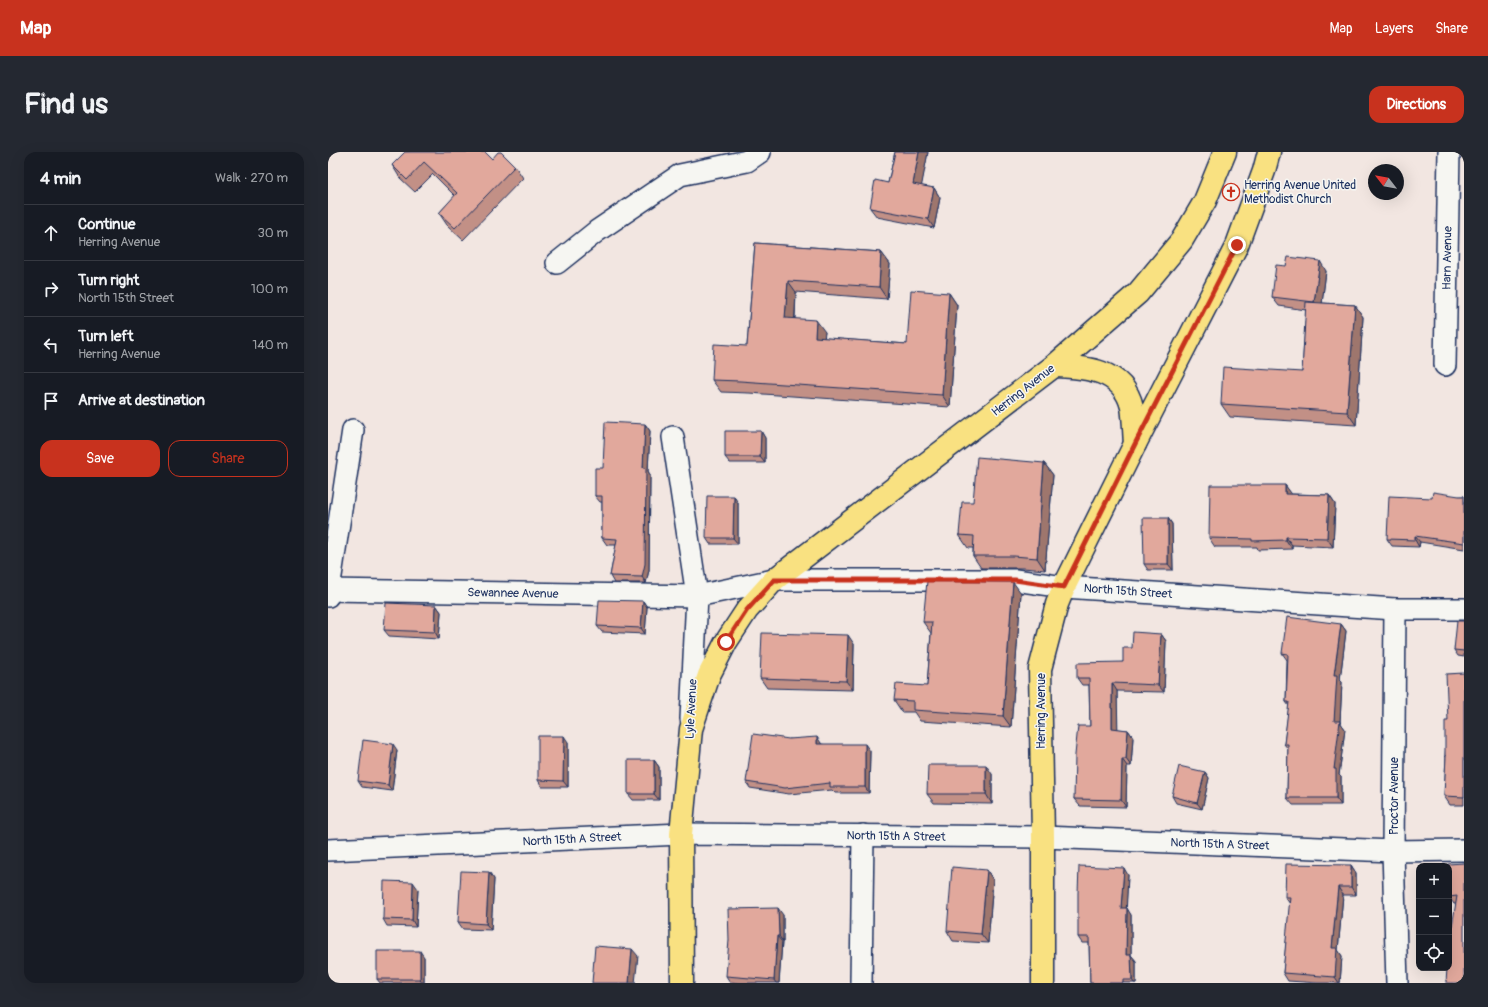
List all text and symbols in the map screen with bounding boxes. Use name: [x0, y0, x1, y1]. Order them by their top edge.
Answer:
text: Map: [20, 16, 51, 40]
text: Map: [1330, 20, 1353, 37]
text: Layers: [1375, 20, 1413, 37]
text: Share: [1435, 20, 1468, 37]
button: Directions: [1369, 86, 1464, 123]
text: Find us: [24, 87, 108, 122]
north arrow: [1368, 164, 1404, 200]
text: 4 min: [40, 168, 81, 189]
text: Walk · 270 m: [215, 170, 288, 186]
place label: Herring Avenue United Methodist Church: [1244, 178, 1356, 207]
church icon: Herring Avenue United Methodist Church: [1221, 182, 1241, 202]
text: Continue: [78, 215, 136, 234]
icon: ahead: [40, 222, 62, 244]
text: 30 m: [258, 225, 288, 241]
street label: Harn Avenue: [1439, 226, 1456, 290]
text: Herring Avenue: [78, 234, 160, 250]
route end: [1228, 236, 1246, 254]
text: Turn right: [78, 271, 139, 290]
icon: right: [40, 278, 62, 300]
text: 100 m: [251, 281, 288, 297]
text: North 15th Street: [78, 290, 174, 306]
text: Turn left: [78, 327, 134, 346]
icon: left: [40, 334, 62, 356]
text: 140 m: [252, 337, 288, 353]
text: Herring Avenue: [78, 346, 160, 362]
street label: Herring Avenue: [989, 361, 1058, 420]
icon: arrive: [40, 390, 62, 412]
text: Arrive at destination: [78, 391, 205, 410]
button: Save: [40, 440, 160, 477]
button: Share: [168, 440, 288, 477]
street label: North 15th Street: [1083, 581, 1173, 602]
street label: Sewannee Avenue: [467, 585, 559, 602]
route start: [717, 633, 735, 651]
street label: Herring Avenue: [1034, 673, 1049, 749]
street label: Lyle Avenue: [682, 679, 701, 739]
street label: Proctor Avenue: [1387, 757, 1402, 835]
street label: North 15th A Street: [846, 828, 946, 845]
street label: North 15th A Street: [522, 829, 622, 850]
street label: North 15th A Street: [1170, 835, 1270, 854]
map controls: [1416, 863, 1452, 971]
button: +: [1416, 863, 1452, 899]
button: −: [1416, 899, 1452, 935]
button: locate: [1416, 935, 1452, 971]

